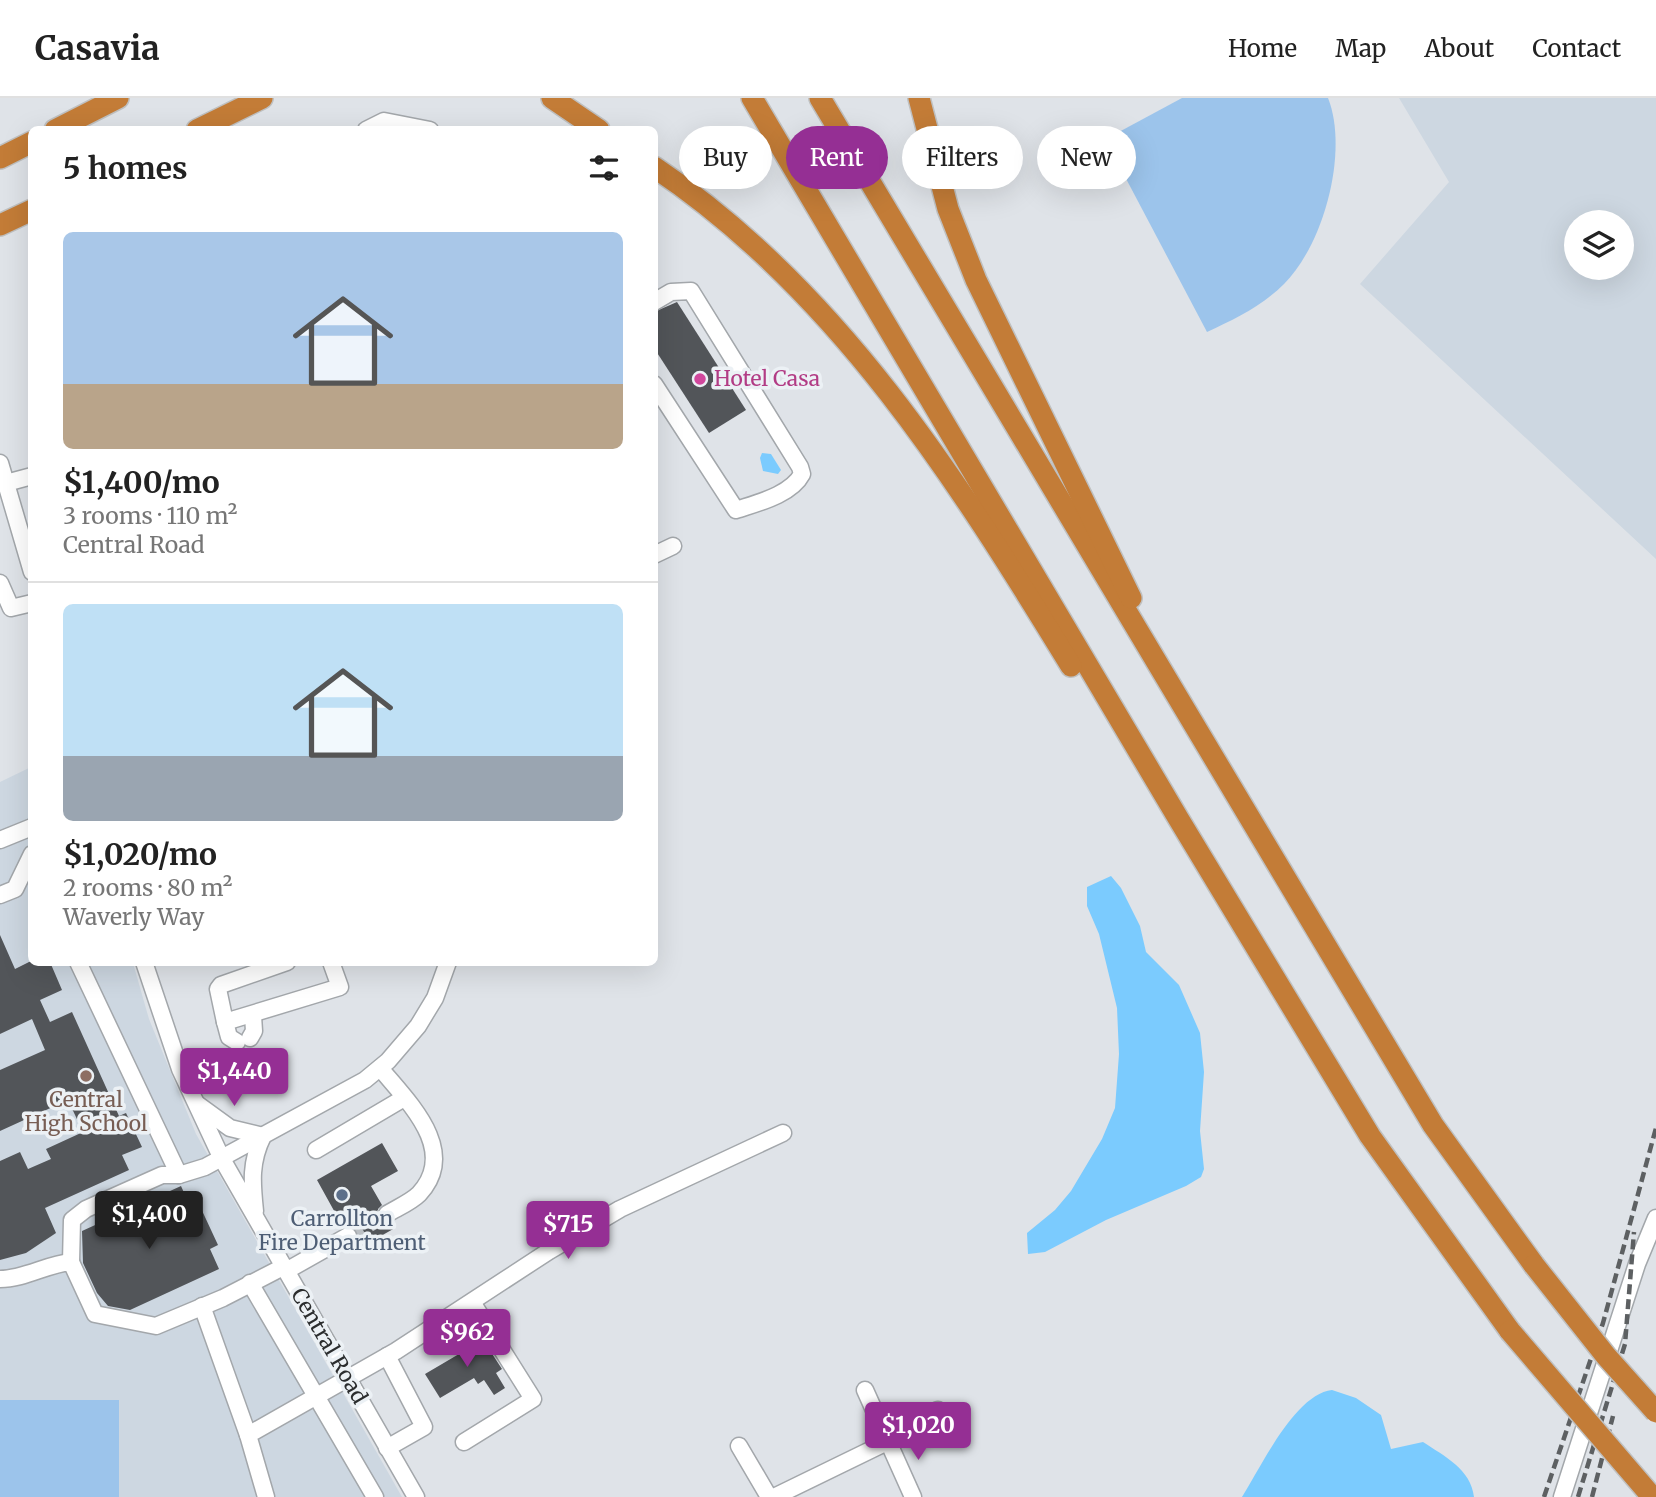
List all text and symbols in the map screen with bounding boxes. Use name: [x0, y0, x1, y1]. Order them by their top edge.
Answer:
text: Casavia: [35, 28, 160, 69]
text: Home: [1228, 33, 1297, 64]
text: Map: [1335, 33, 1386, 64]
text: About: [1424, 33, 1494, 64]
text: Contact: [1532, 33, 1621, 64]
chip: Buy: [679, 126, 772, 189]
chip: Rent: [786, 126, 888, 189]
chip: Filters: [902, 126, 1023, 189]
chip: New: [1037, 126, 1136, 189]
text: 5 homes: [63, 149, 188, 187]
icon: filters: [585, 149, 623, 187]
map controls: [1564, 210, 1634, 280]
button: layers: [1564, 210, 1634, 280]
icon: home: [280, 278, 406, 404]
place label: Hotel Casa: [714, 365, 820, 392]
marker: Hotel Casa: [692, 371, 708, 387]
text: $1,400/mo: [63, 463, 220, 501]
text: 3 rooms · 110 m²: [63, 501, 237, 530]
text: Central Road: [63, 530, 205, 559]
icon: home: [280, 650, 406, 776]
text: $1,020/mo: [63, 835, 217, 873]
text: 2 rooms · 80 m²: [63, 873, 232, 902]
text: Waverly Way: [63, 902, 204, 931]
pin: $1,440: [177, 1048, 291, 1108]
text: $1,440: [196, 1056, 272, 1085]
marker: Central High School: [78, 1068, 94, 1084]
place label: Central High School: [25, 1086, 148, 1137]
marker: Carrollton Fire Department: [334, 1187, 350, 1203]
pin: $1,400: [92, 1192, 206, 1251]
text: $1,400: [111, 1199, 187, 1228]
pin: $715: [527, 1202, 609, 1261]
place label: Carrollton Fire Department: [258, 1205, 426, 1256]
text: $715: [542, 1209, 594, 1238]
street label: Central Road: [285, 1283, 374, 1409]
pin: $962: [426, 1310, 508, 1369]
text: $962: [439, 1317, 495, 1346]
pin: $1,020: [861, 1402, 975, 1462]
text: $1,020: [881, 1410, 955, 1439]

